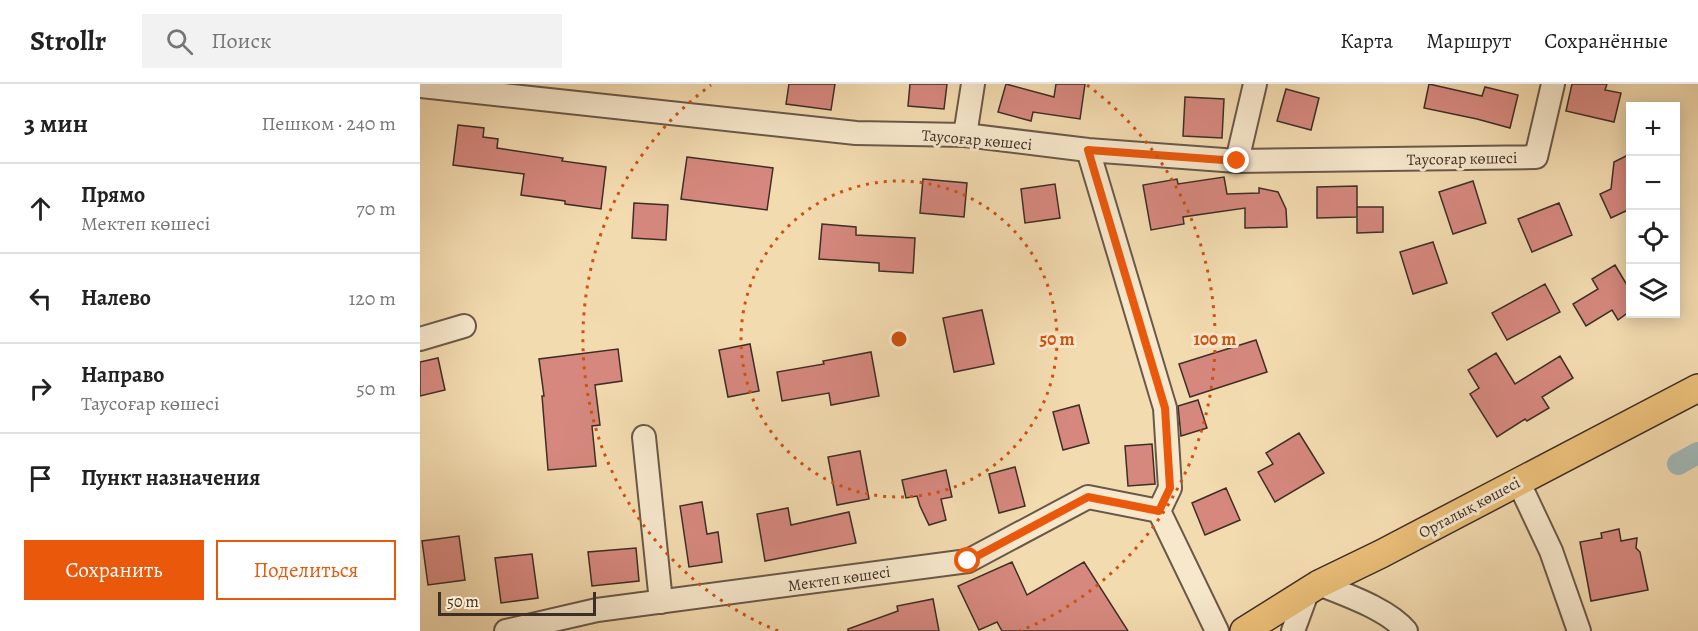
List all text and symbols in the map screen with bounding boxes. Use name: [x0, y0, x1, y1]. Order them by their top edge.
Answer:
search box: [142, 14, 562, 68]
text: Strollr: [30, 22, 106, 60]
icon: search: [163, 25, 196, 58]
text: Поиск: [211, 26, 271, 56]
text: Карта: [1340, 27, 1393, 55]
text: Маршрут: [1426, 27, 1511, 55]
text: Сохранённые: [1544, 27, 1668, 55]
map controls: [1626, 102, 1680, 318]
button: +: [1626, 102, 1680, 156]
text: 3 мин: [24, 106, 88, 141]
text: Пешком · 240 m: [262, 110, 396, 137]
street label: Тауcоғар көшесі: [921, 124, 1033, 156]
route end: [1223, 147, 1249, 173]
street label: Тауcоғар көшесі: [1406, 147, 1518, 171]
button: −: [1626, 156, 1680, 210]
text: Прямо: [81, 180, 145, 210]
icon: ahead: [24, 192, 57, 225]
text: 70 m: [356, 195, 396, 222]
text: Мектеп көшесі: [81, 210, 210, 237]
button: locate: [1626, 210, 1680, 264]
button: layers: [1626, 264, 1680, 318]
icon: left: [24, 282, 57, 315]
text: Налево: [81, 283, 151, 313]
text: 120 m: [348, 285, 396, 312]
text: 50 m: [1040, 327, 1074, 351]
text: 100 m: [1194, 327, 1236, 351]
centre of rings: [889, 329, 909, 349]
text: Направо: [81, 360, 164, 390]
icon: right: [24, 372, 57, 405]
text: 50 m: [356, 375, 396, 402]
text: Тауcоғар көшесі: [81, 390, 220, 417]
icon: arrive: [24, 462, 57, 495]
text: Пункт назначения: [81, 463, 260, 493]
street label: Орталық көшесі: [1415, 472, 1524, 544]
button: Сохранить: [24, 540, 204, 600]
button: Поделиться: [216, 540, 396, 600]
route start: [954, 547, 980, 573]
street label: Мектеп көшесі: [786, 561, 892, 597]
scale bar: [438, 589, 596, 616]
text: 50 m: [447, 591, 479, 613]

